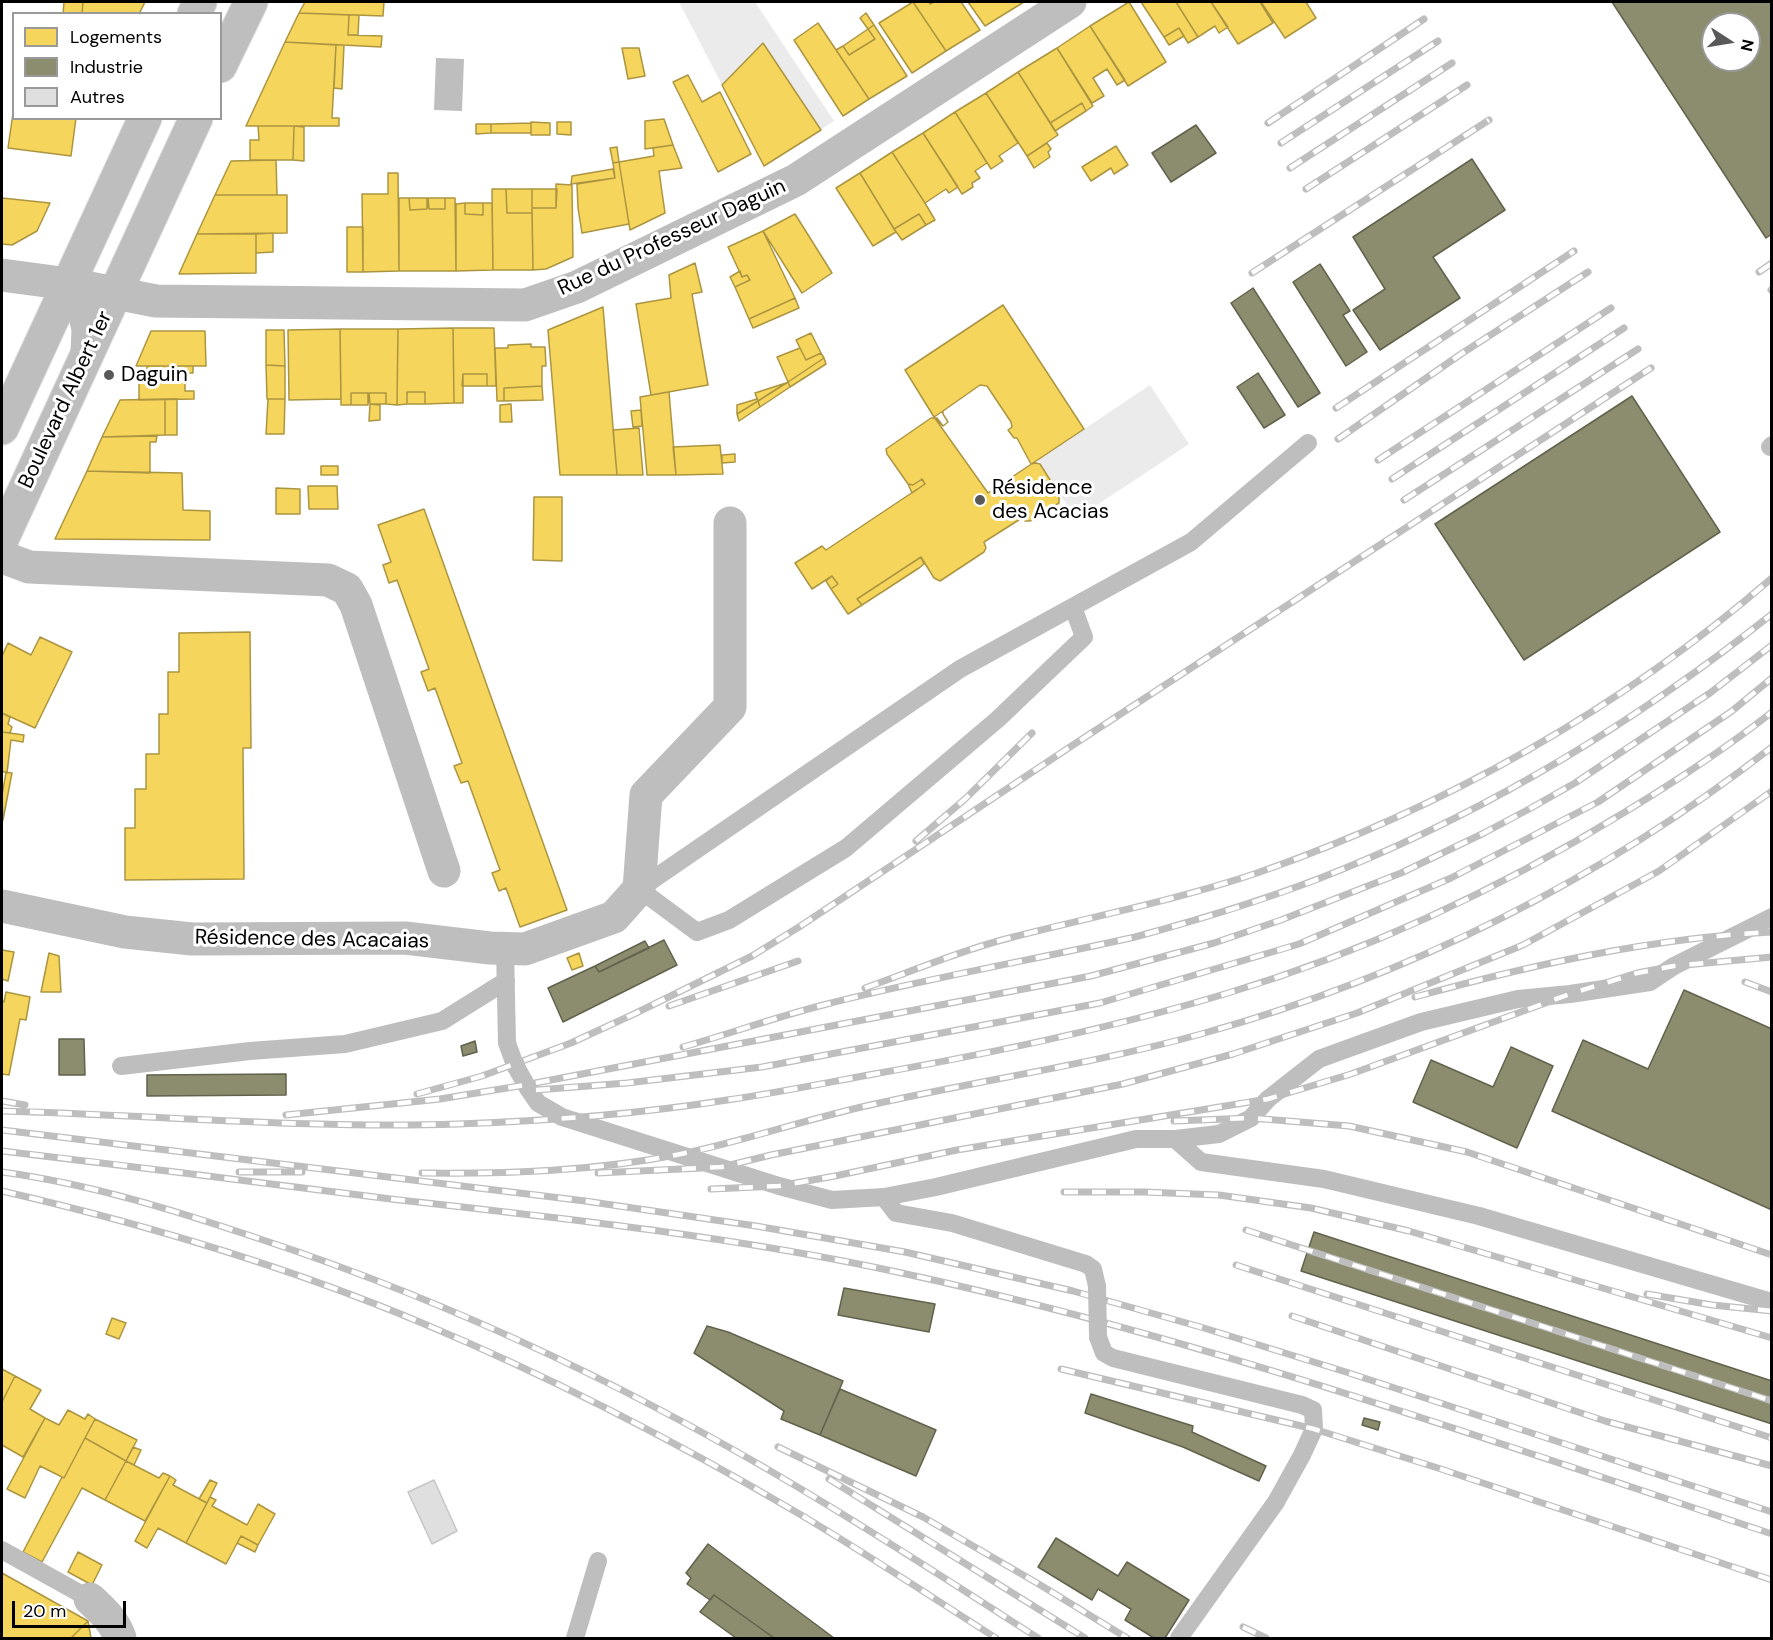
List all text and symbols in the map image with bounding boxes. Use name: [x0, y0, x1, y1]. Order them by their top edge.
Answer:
legend: [12, 12, 222, 120]
north arrow: [1701, 12, 1761, 72]
text: Logements: [70, 25, 162, 49]
text: N: [1736, 38, 1759, 53]
text: Industrie: [70, 55, 143, 79]
text: Autres: [70, 85, 125, 109]
street label: Rue du Professeur Daguin: [554, 174, 790, 302]
street label: Boulevard Albert 1er: [14, 307, 118, 493]
place label: Daguin: [121, 362, 188, 388]
marker: Daguin: [102, 368, 116, 382]
place label: Résidence des Acacias: [992, 475, 1109, 525]
marker: Résidence des Acacias: [973, 493, 987, 507]
street label: Résidence des Acacaias: [195, 925, 429, 955]
scale bar: [15, 1589, 129, 1627]
text: 20 m: [23, 1599, 66, 1623]

